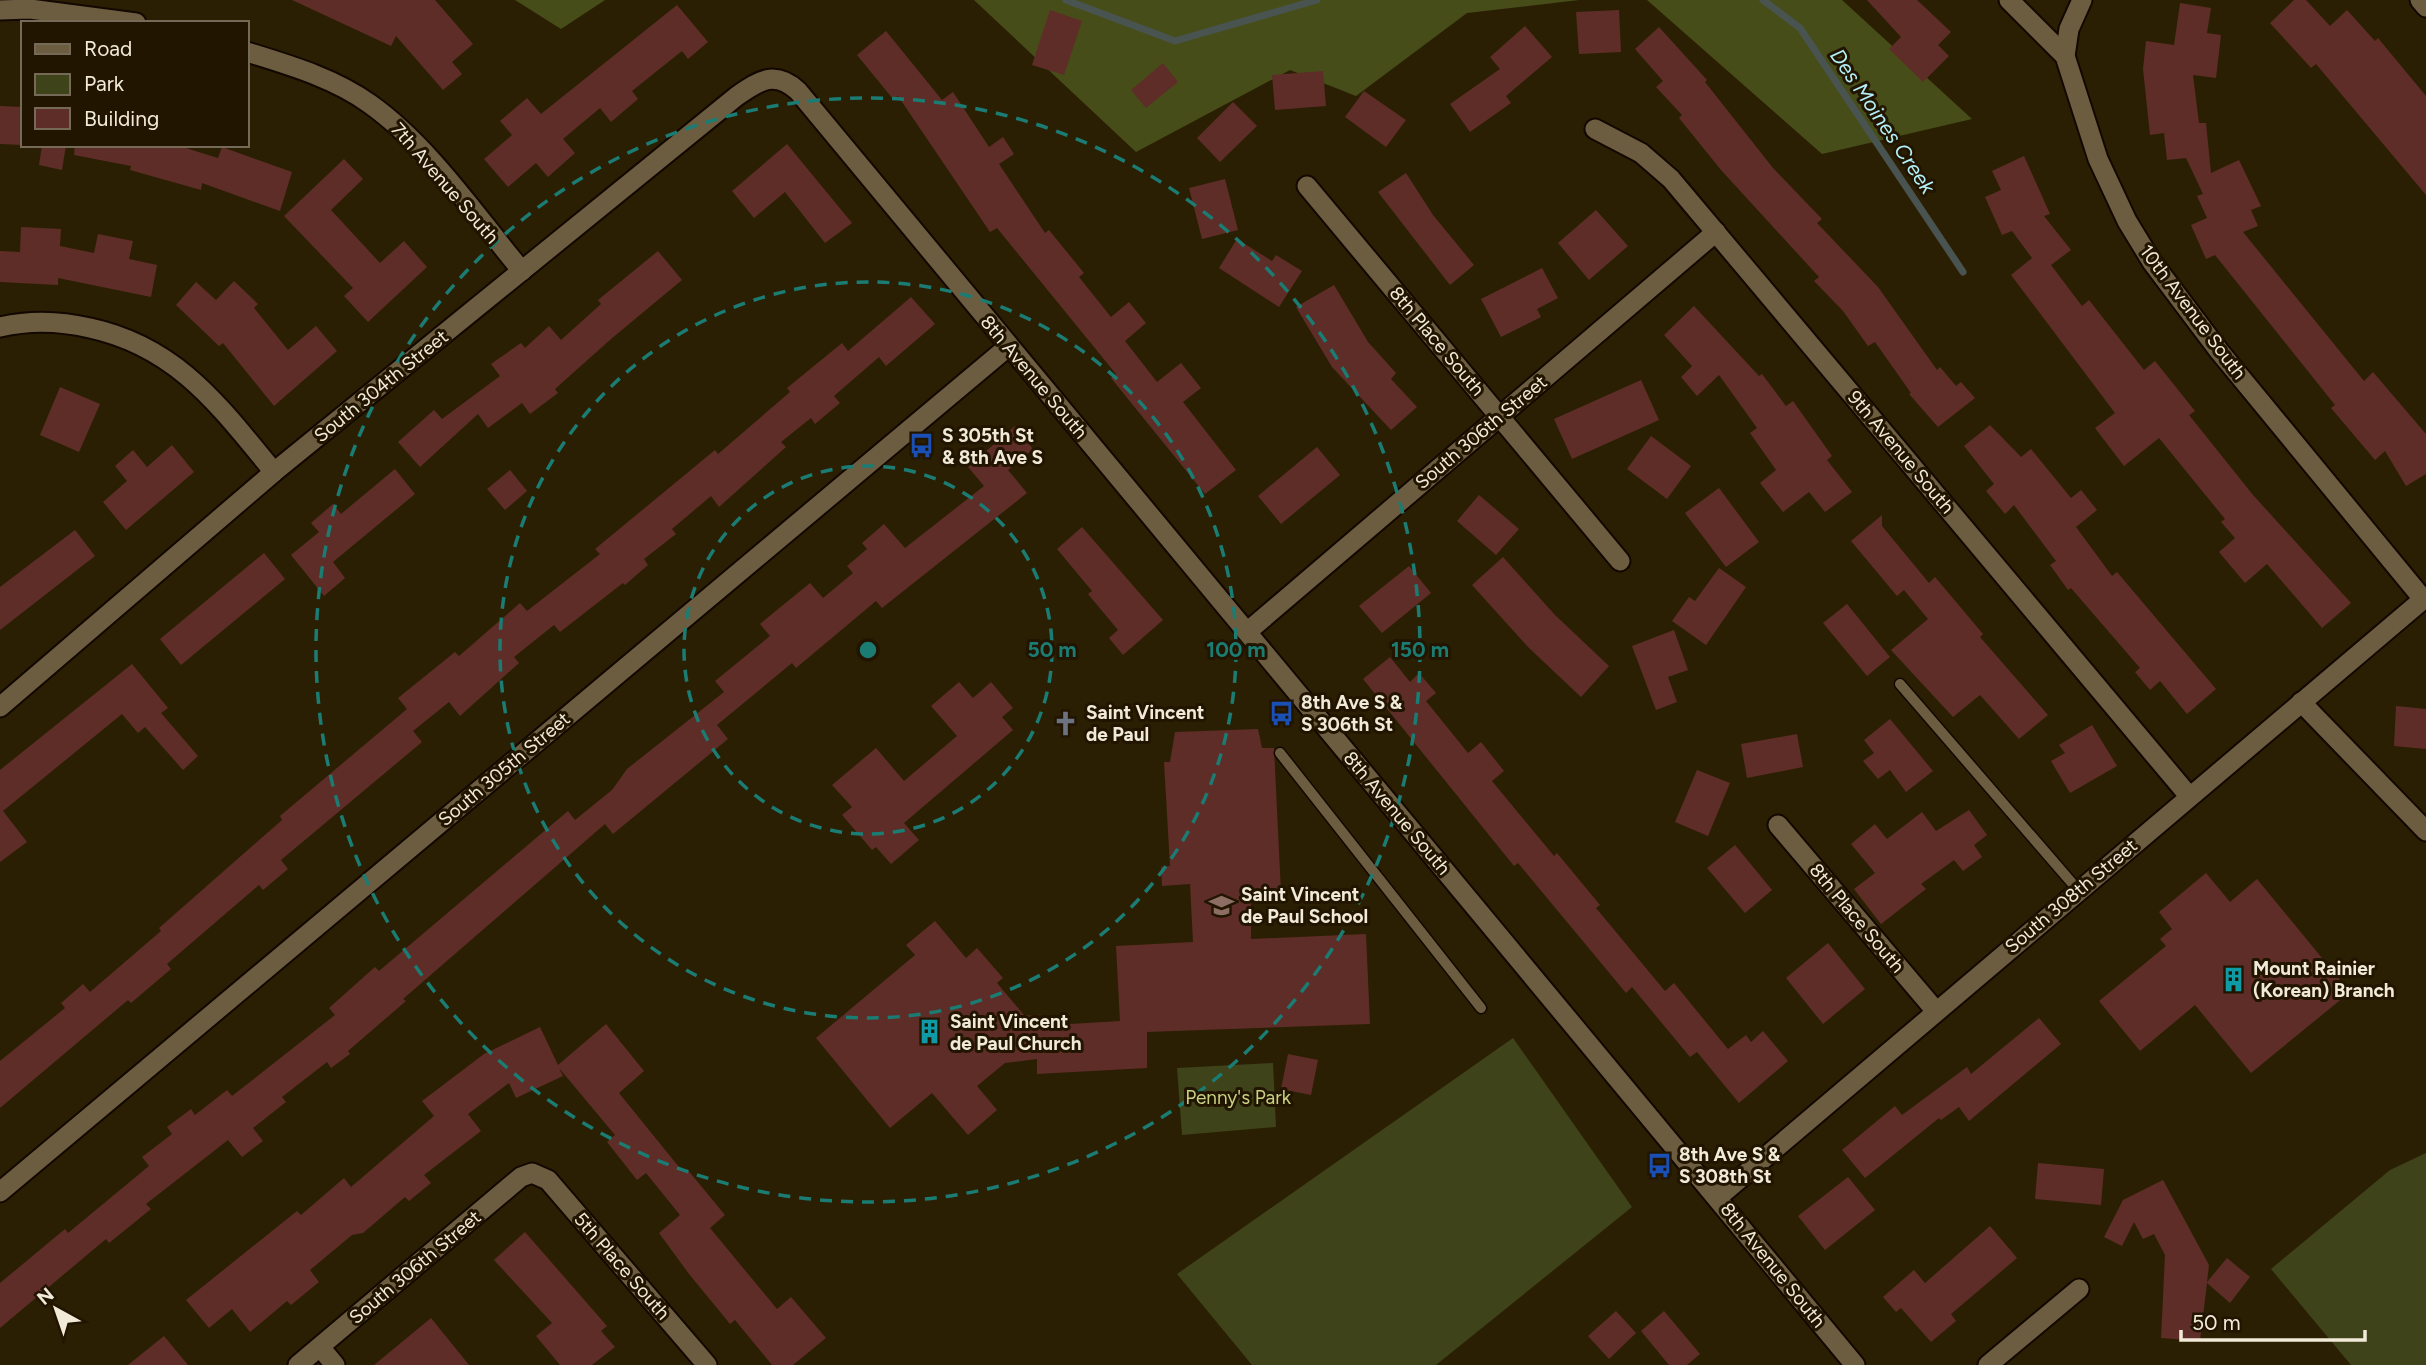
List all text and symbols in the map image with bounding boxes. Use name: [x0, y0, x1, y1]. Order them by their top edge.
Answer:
legend: [21, 21, 248, 147]
text: Road: [84, 36, 132, 61]
water label: Des Moines Creek: [1825, 44, 1941, 199]
text: Park: [84, 71, 125, 96]
text: Building: [84, 106, 159, 131]
street label: 7th Avenue South: [386, 118, 504, 248]
street label: 10th Avenue South: [2135, 240, 2251, 384]
street label: 8th Place South: [1385, 282, 1489, 400]
street label: 8th Avenue South: [976, 311, 1092, 443]
street label: South 304th Street: [309, 325, 453, 447]
street label: South 306th Street: [1411, 370, 1551, 494]
street label: 9th Avenue South: [1843, 386, 1959, 518]
place label: S 305th St & 8th Ave S: [942, 424, 1043, 469]
bus stop icon: S 305th St & 8th Ave S: [908, 432, 936, 460]
text: 50 m: [1027, 637, 1077, 662]
text: 100 m: [1206, 637, 1266, 662]
text: 150 m: [1391, 637, 1449, 662]
centre of rings: [856, 638, 880, 662]
place label: 8th Ave S & S 306th St: [1301, 691, 1403, 736]
bus stop icon: 8th Ave S & S 306th St: [1267, 699, 1295, 727]
place label: Saint Vincent de Paul: [1086, 701, 1205, 746]
street label: South 305th Street: [433, 707, 575, 831]
church icon: Saint Vincent de Paul: [1052, 709, 1080, 737]
street label: 8th Avenue South: [1339, 747, 1455, 879]
street label: South 308th Street: [2000, 834, 2142, 958]
street label: 8th Place South: [1805, 859, 1909, 977]
place label: Saint Vincent de Paul School: [1241, 883, 1368, 928]
school or university icon: Saint Vincent de Paul School: [1207, 891, 1235, 919]
place label: Mount Rainier (Korean) Branch: [2253, 957, 2395, 1002]
building icon: Mount Rainier (Korean) Branch: [2219, 965, 2247, 993]
place label: Saint Vincent de Paul Church: [950, 1010, 1082, 1055]
building icon: Saint Vincent de Paul Church: [916, 1018, 944, 1046]
park label: Penny's Park: [1185, 1086, 1292, 1109]
place label: 8th Ave S & S 308th St: [1679, 1143, 1781, 1188]
bus stop icon: 8th Ave S & S 308th St: [1645, 1151, 1673, 1179]
street label: 8th Avenue South: [1716, 1198, 1830, 1332]
street label: South 306th Street: [345, 1205, 485, 1329]
street label: 5th Place South: [569, 1208, 675, 1324]
north arrow: [21, 1274, 91, 1344]
text: N: [32, 1283, 58, 1310]
scale bar: [2181, 1298, 2365, 1342]
text: 50 m: [2192, 1310, 2241, 1335]

